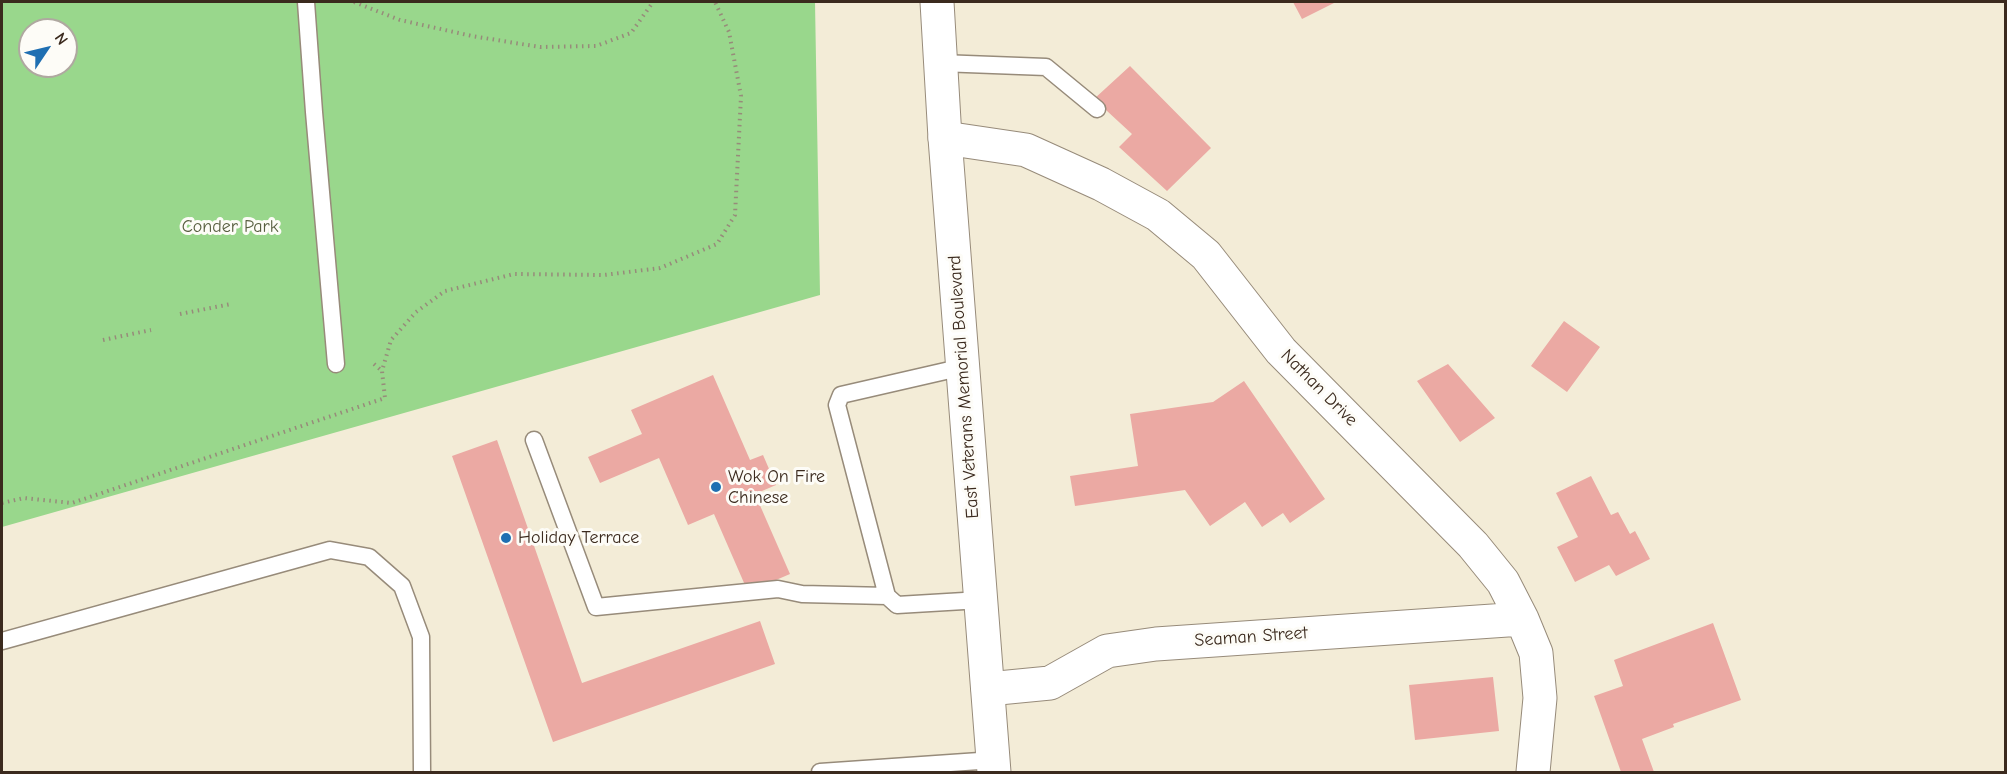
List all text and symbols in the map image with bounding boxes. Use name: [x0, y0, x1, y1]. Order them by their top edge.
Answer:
north arrow: [18, 18, 78, 78]
text: N: [51, 29, 71, 48]
park label: Conder Park: [182, 216, 278, 238]
street label: East Veterans Memorial Boulevard: [944, 255, 984, 519]
street label: Nathan Drive: [1276, 345, 1362, 431]
place label: Wok On Fire Chinese: [728, 466, 825, 508]
marker: Wok On Fire Chinese: [709, 480, 723, 494]
place label: Holiday Terrace: [518, 527, 639, 549]
marker: Holiday Terrace: [499, 531, 513, 545]
street label: Seaman Street: [1194, 622, 1308, 652]

